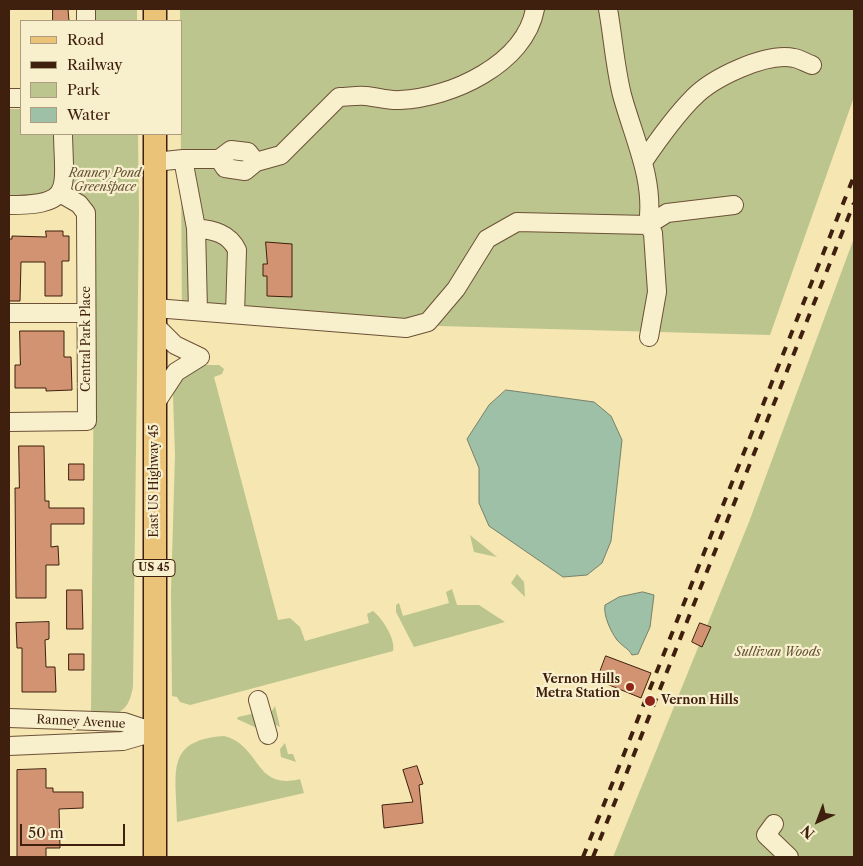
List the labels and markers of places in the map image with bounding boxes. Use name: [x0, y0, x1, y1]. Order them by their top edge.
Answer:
place label: Vernon Hills Metra Station: [535, 673, 620, 701]
marker: Vernon Hills Metra Station: [624, 681, 636, 693]
marker: Vernon Hills: [643, 694, 657, 708]
place label: Vernon Hills: [661, 694, 739, 708]

